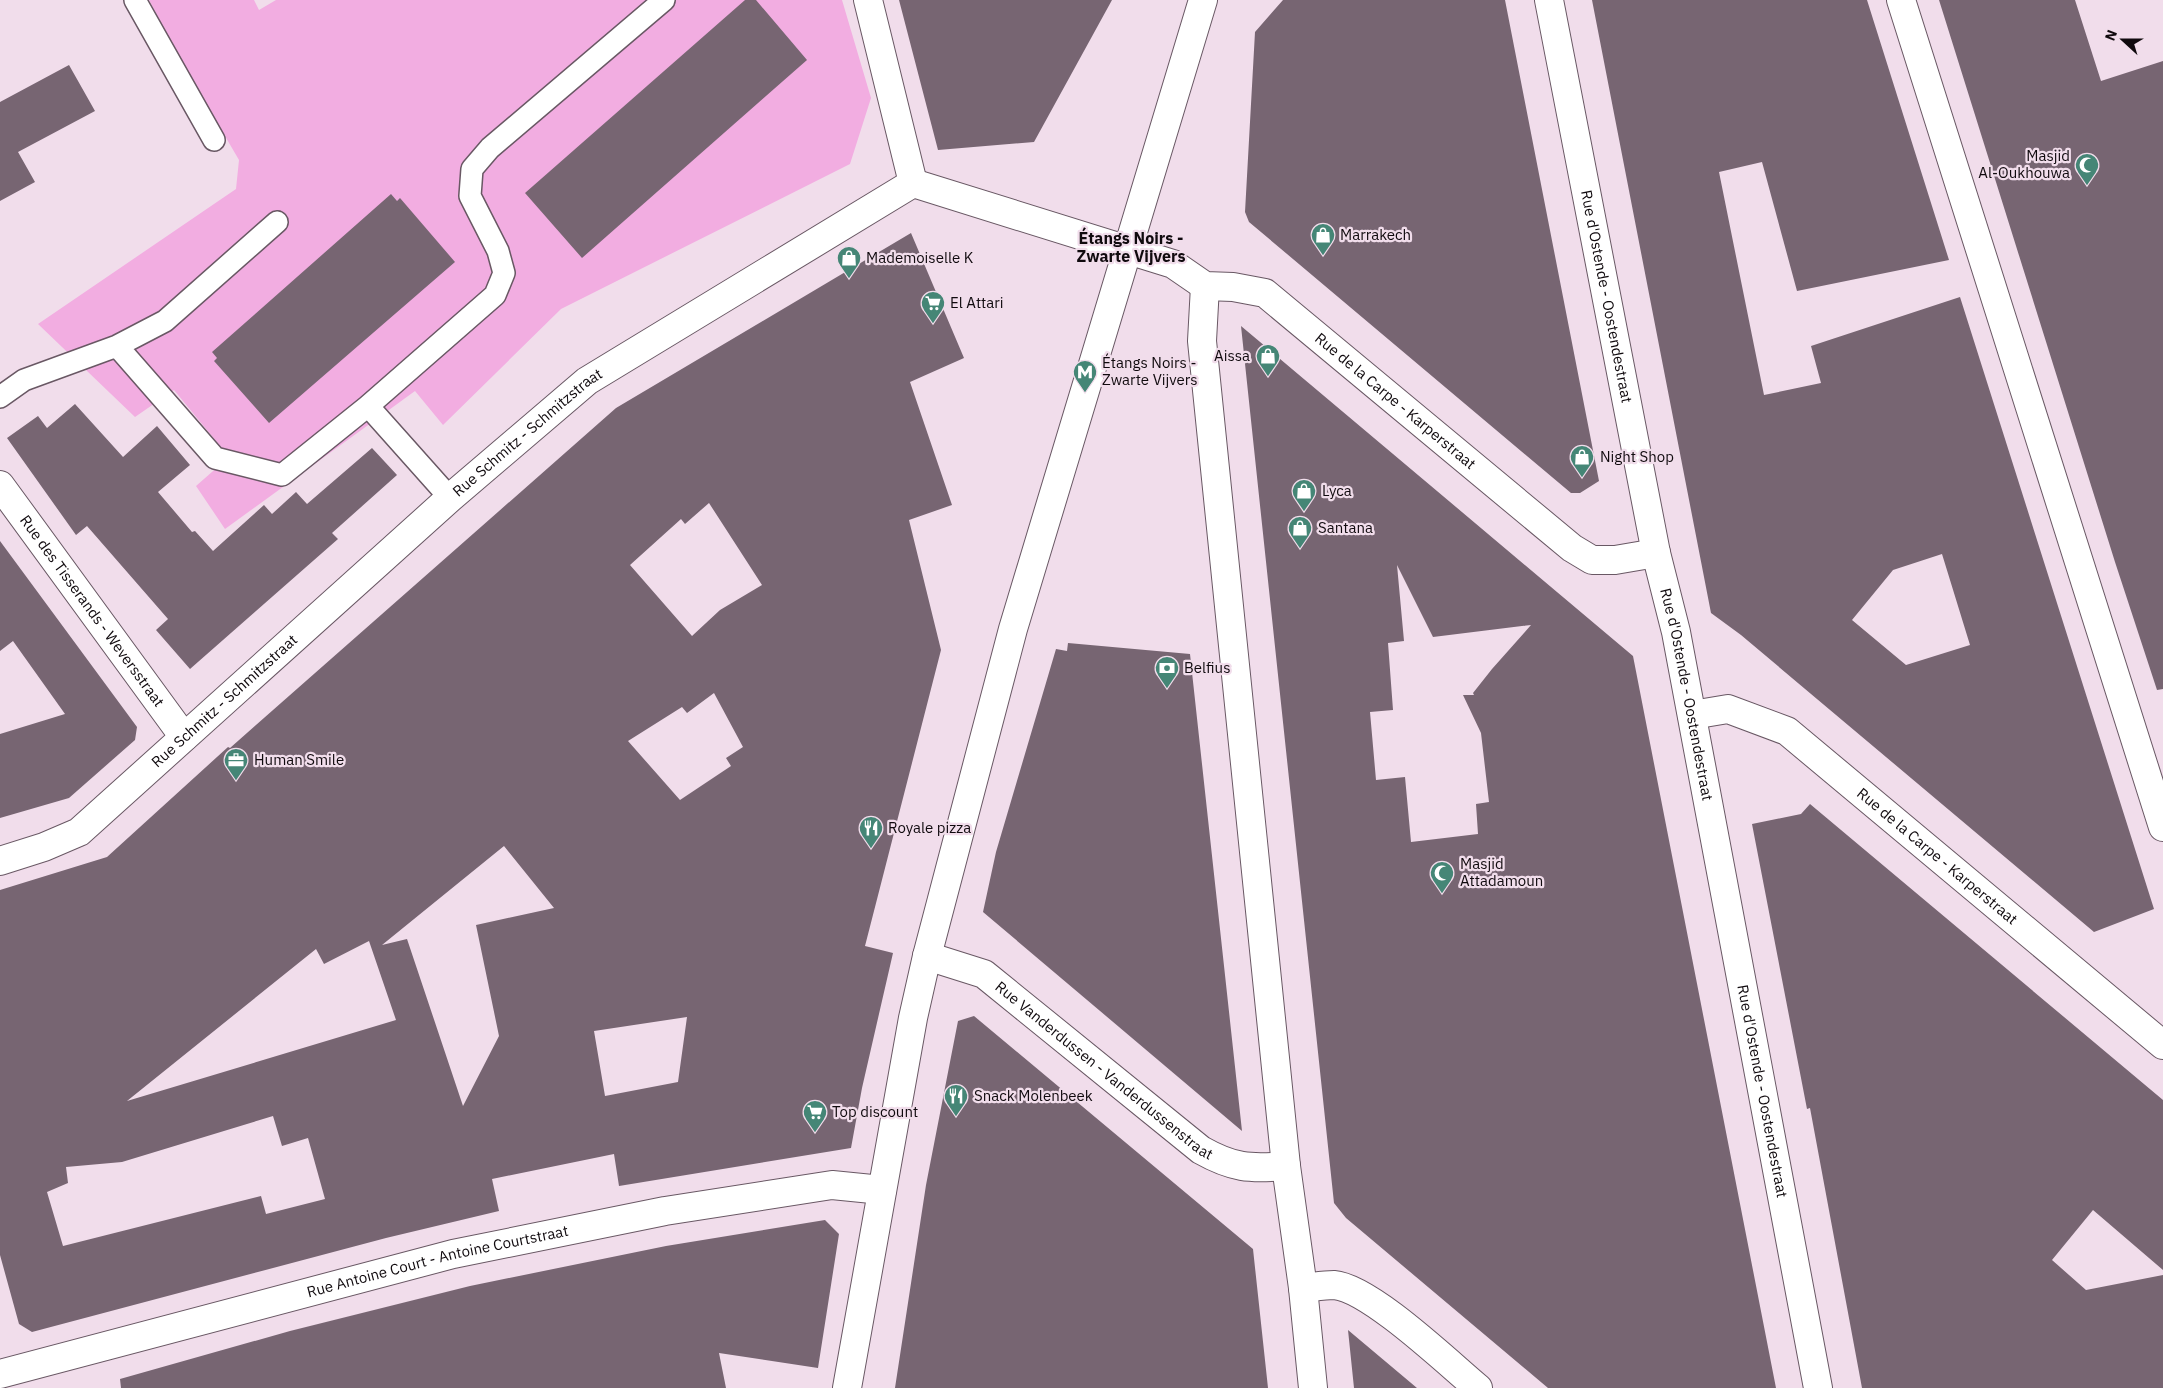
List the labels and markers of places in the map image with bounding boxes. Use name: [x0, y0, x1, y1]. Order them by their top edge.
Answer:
place label: Masjid Al-Oukhouwa: [1978, 146, 2070, 182]
mosque icon: Masjid Al-Oukhouwa: [2074, 152, 2100, 186]
shop icon: Marrakech: [1310, 222, 1336, 256]
place label: Marrakech: [1340, 225, 1411, 244]
shop icon: Mademoiselle K: [836, 245, 862, 279]
place label: Mademoiselle K: [866, 248, 974, 267]
supermarket icon: El Attari: [920, 290, 946, 324]
place label: El Attari: [950, 293, 1004, 312]
shop icon: Aissa: [1255, 343, 1281, 377]
place label: Aissa: [1214, 346, 1250, 365]
place label: Étangs Noirs - Zwarte Vijvers: [1102, 353, 1198, 389]
metro station icon: Étangs Noirs - Zwarte Vijvers: [1072, 359, 1098, 393]
shop icon: Night Shop: [1569, 444, 1595, 478]
place label: Night Shop: [1600, 447, 1674, 466]
shop icon: Lyca: [1291, 478, 1317, 512]
place label: Lyca: [1322, 481, 1352, 500]
shop icon: Santana: [1287, 515, 1313, 549]
place label: Santana: [1318, 518, 1373, 537]
bank icon: Belfius: [1154, 655, 1180, 689]
place label: Belfius: [1184, 658, 1230, 677]
office icon: Human Smile: [223, 747, 249, 781]
place label: Human Smile: [254, 750, 344, 769]
restaurant icon: Royale pizza: [858, 815, 884, 849]
place label: Royale pizza: [888, 818, 971, 837]
place label: Masjid Attadamoun: [1460, 854, 1543, 890]
mosque icon: Masjid Attadamoun: [1429, 860, 1455, 894]
restaurant icon: Snack Molenbeek: [943, 1083, 969, 1117]
place label: Snack Molenbeek: [974, 1086, 1093, 1105]
supermarket icon: Top discount: [802, 1099, 828, 1133]
place label: Top discount: [832, 1102, 918, 1121]

